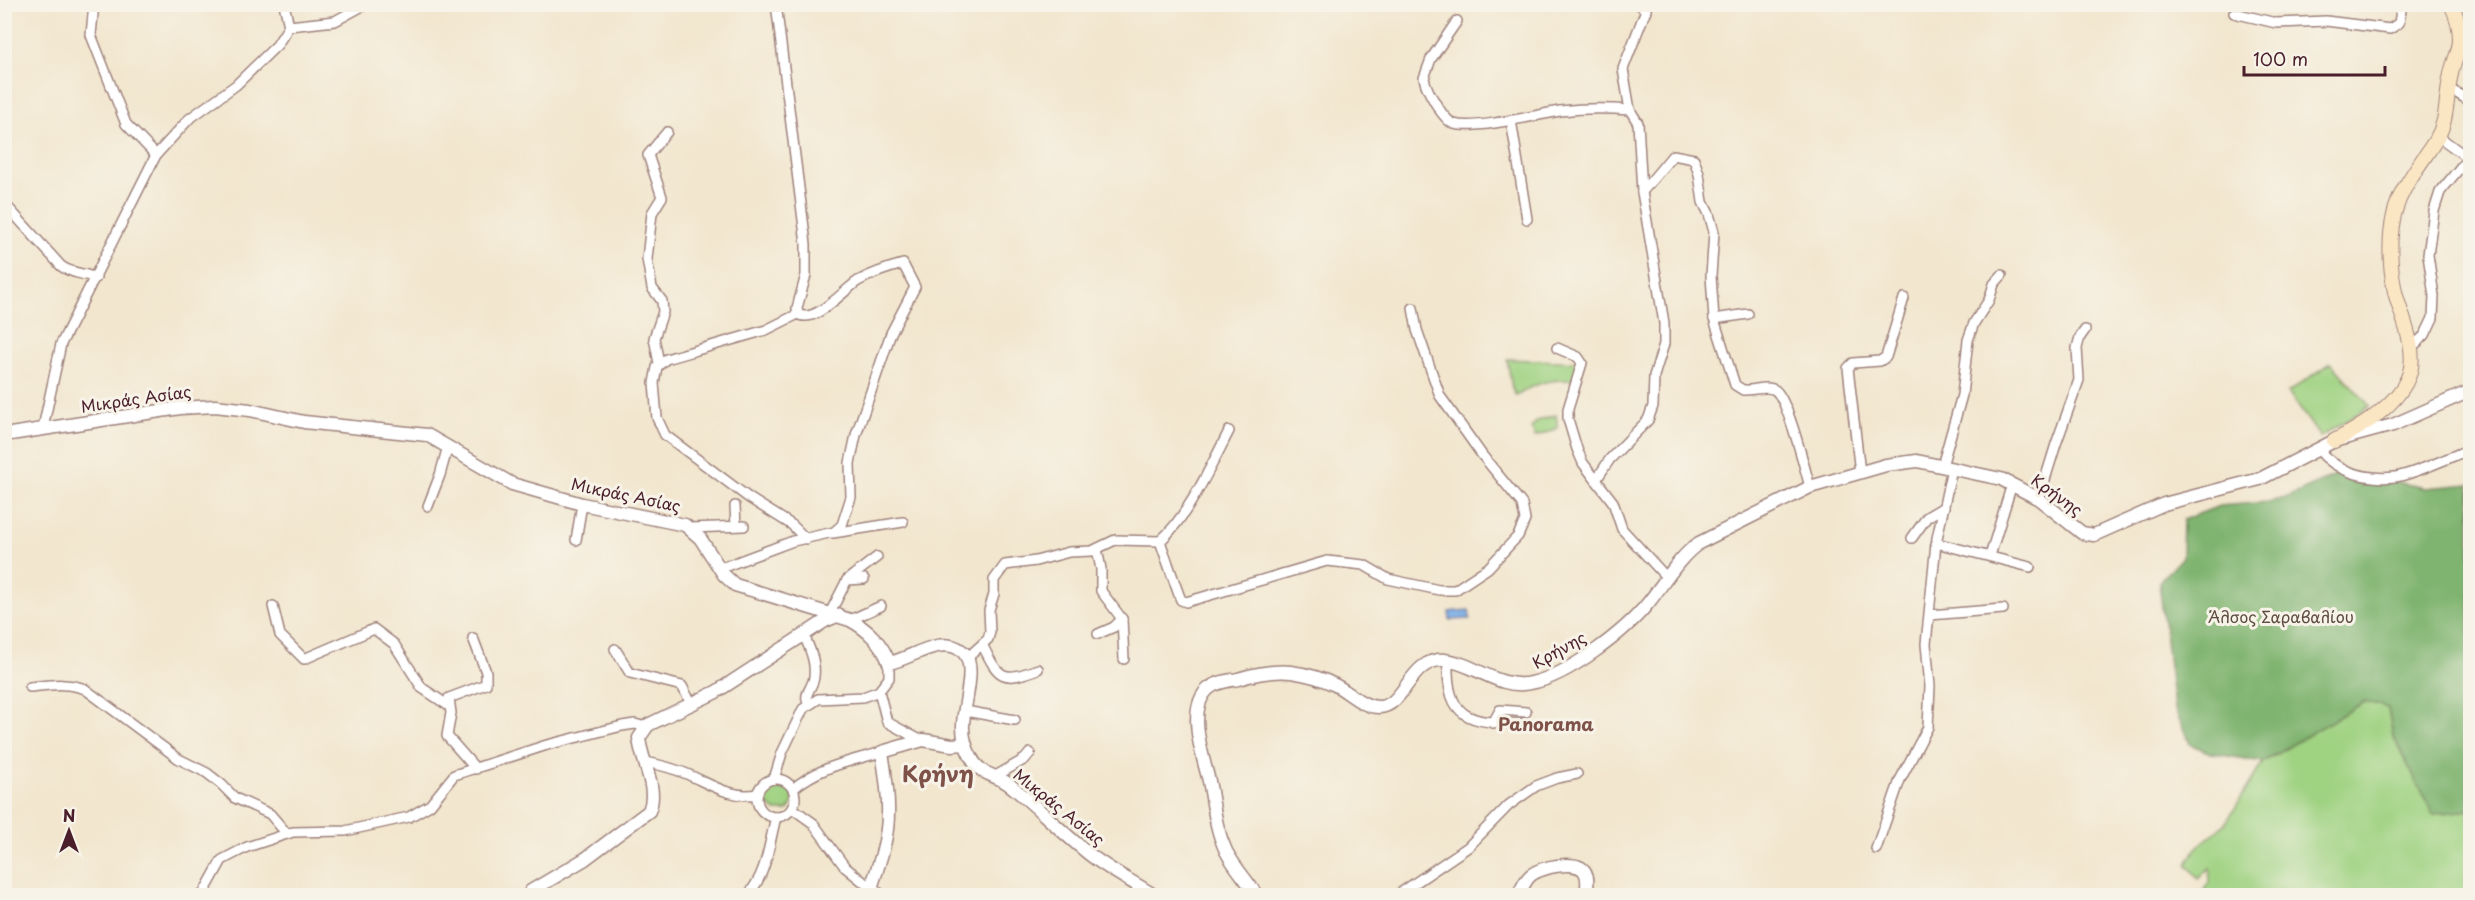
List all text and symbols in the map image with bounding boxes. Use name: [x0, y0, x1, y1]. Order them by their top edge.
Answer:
scale bar: [2244, 39, 2385, 77]
text: 100 m: [2253, 45, 2308, 72]
street label: Μικράς Ασίας: [79, 378, 193, 418]
street label: Κρήνης: [2027, 467, 2088, 521]
street label: Μικράς Ασίας: [569, 471, 683, 517]
park label: Άλσος Σαραβαλίου: [2208, 604, 2354, 628]
street label: Κρήνης: [1527, 624, 1590, 674]
district label: Panorama: [1498, 710, 1594, 737]
district label: Κρήνη: [902, 756, 974, 789]
street label: Μικράς Ασίας: [1009, 762, 1110, 851]
north arrow: [39, 801, 99, 861]
text: N: [63, 803, 75, 827]

